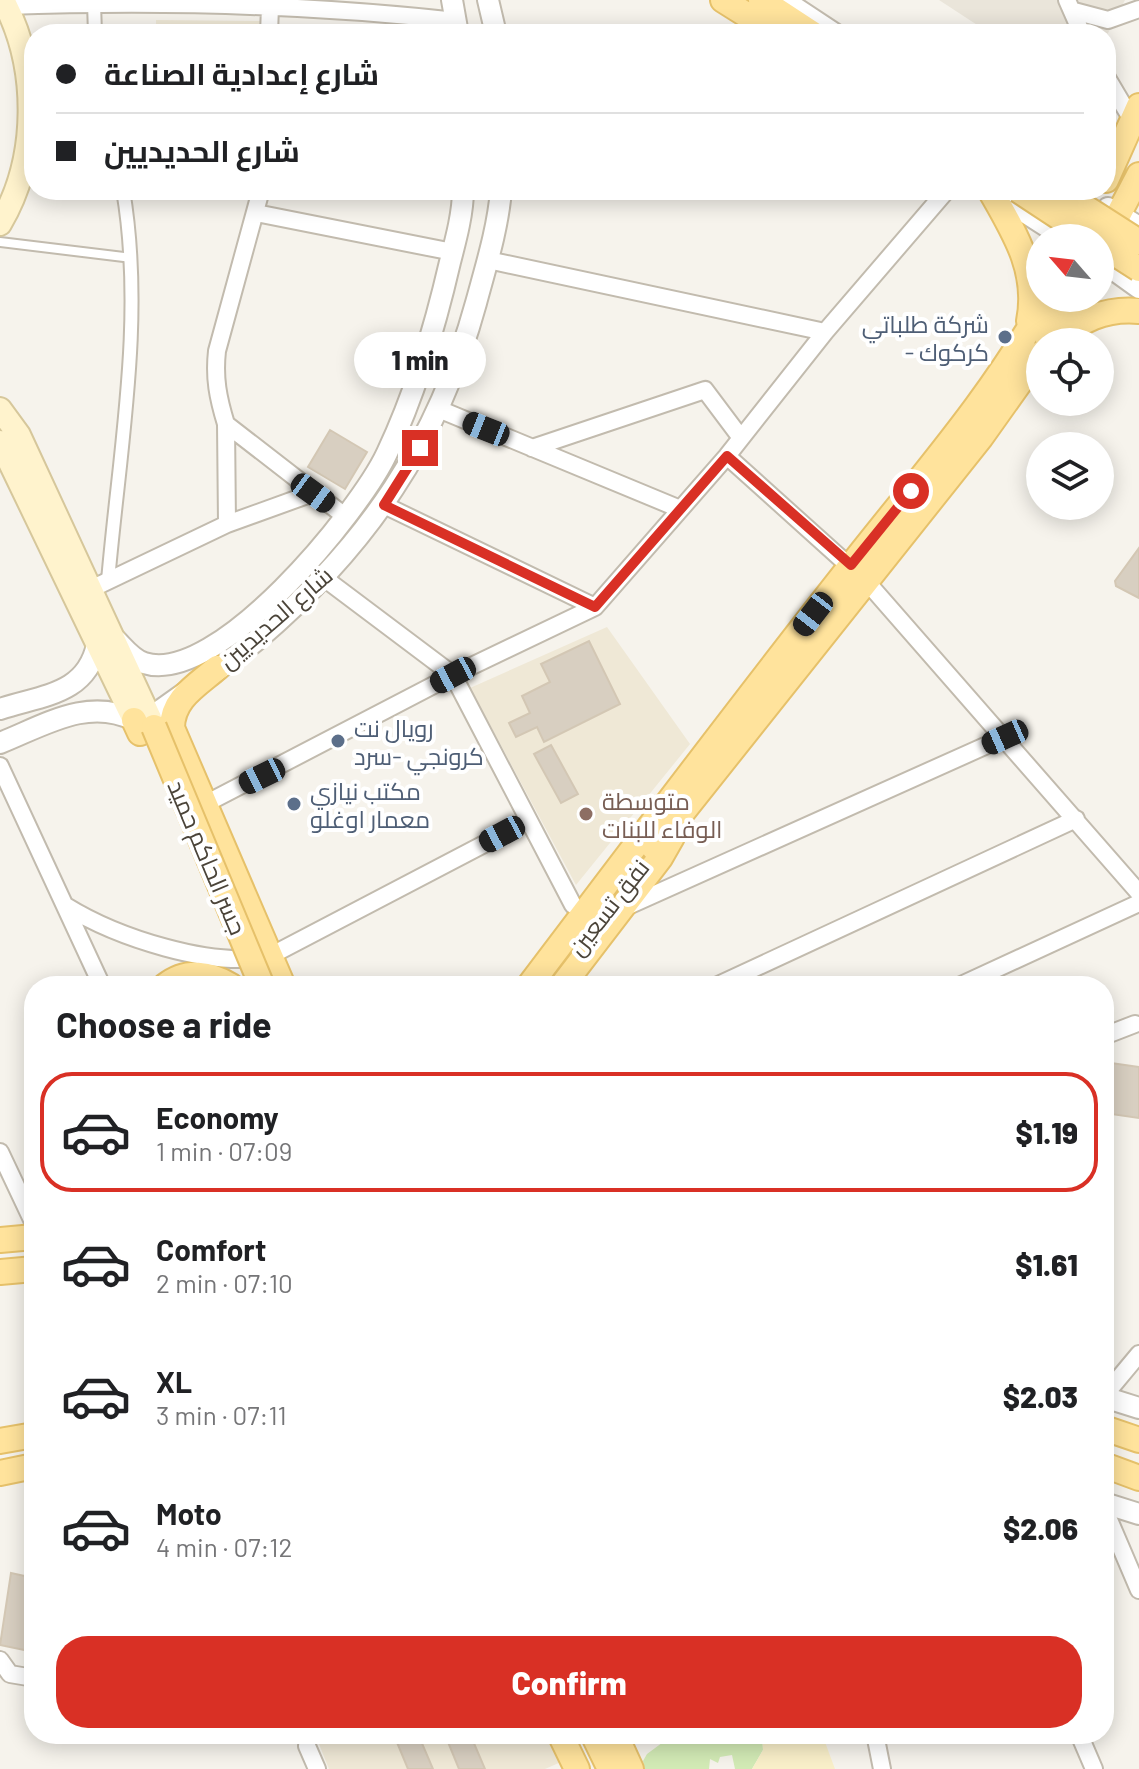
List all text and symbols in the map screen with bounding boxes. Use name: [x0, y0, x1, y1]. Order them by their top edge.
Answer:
text: شارع إعدادية الصناعة: [104, 55, 379, 91]
text: شارع الحديديين: [104, 132, 300, 168]
north arrow: [1026, 224, 1114, 312]
map controls: [1026, 224, 1114, 520]
place label: شركة طلباتي - كركوك: [862, 309, 989, 366]
marker: شركة طلباتي - كركوك: [996, 328, 1014, 346]
button: locate: [1026, 328, 1114, 416]
callout: 1 min: [354, 332, 486, 388]
text: 1 min: [391, 344, 449, 375]
car: [459, 409, 513, 449]
route end: [402, 430, 438, 466]
button: layers: [1026, 432, 1114, 520]
car: [287, 469, 339, 517]
route start: [893, 473, 929, 509]
street label: شارع الحديديين: [212, 560, 340, 677]
car: [789, 588, 837, 640]
car: [426, 653, 480, 697]
place label: رويال نت كرونجي -سرد: [354, 713, 484, 776]
car: [978, 716, 1032, 758]
marker: رويال نت كرونجي -سرد: [329, 732, 347, 750]
car: [235, 755, 289, 797]
street label: جسر الحاكم حميد: [160, 775, 254, 940]
place label: مكتب نيازي معمار اوغلو: [310, 776, 430, 833]
place label: متوسطة الوفاء للبنات: [602, 786, 723, 843]
marker: مكتب نيازي معمار اوغلو: [285, 795, 303, 813]
marker: متوسطة الوفاء للبنات: [577, 805, 595, 823]
car: [475, 812, 529, 856]
street label: نفق تسعين: [561, 853, 656, 962]
text: Choose a ride: [56, 1002, 272, 1045]
icon: car: [60, 1096, 132, 1168]
text: Economy: [156, 1099, 279, 1135]
text: $1.19: [1015, 1114, 1078, 1150]
text: 1 min · 07:09: [156, 1135, 292, 1166]
icon: car: [60, 1228, 132, 1300]
text: Comfort: [156, 1231, 266, 1267]
text: $1.61: [1015, 1246, 1078, 1282]
text: 2 min · 07:10: [156, 1267, 293, 1298]
icon: car: [60, 1360, 132, 1432]
text: XL: [156, 1363, 192, 1399]
text: $2.03: [1003, 1378, 1078, 1414]
text: 3 min · 07:11: [156, 1399, 287, 1430]
icon: car: [60, 1492, 132, 1564]
text: Moto: [156, 1495, 222, 1531]
text: $2.06: [1003, 1510, 1078, 1546]
text: 4 min · 07:12: [156, 1531, 292, 1562]
button: Confirm: [56, 1636, 1082, 1728]

